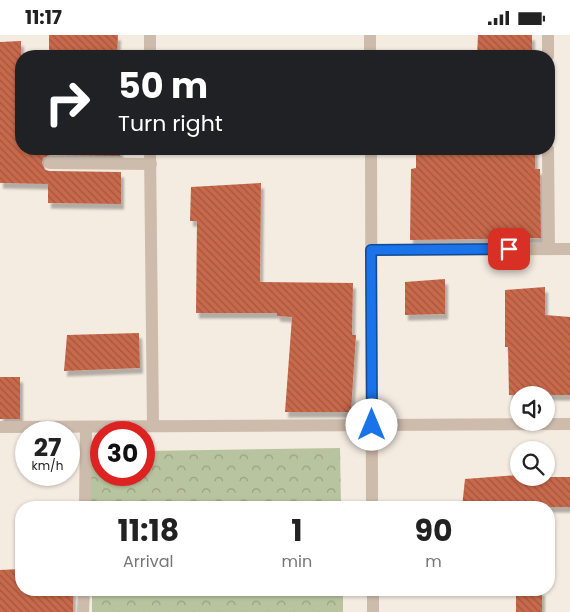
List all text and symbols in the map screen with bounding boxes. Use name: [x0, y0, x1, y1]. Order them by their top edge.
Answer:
text: 11:17: [25, 4, 62, 31]
text: 50 m: [118, 61, 208, 110]
icon: right: [35, 70, 100, 135]
text: Turn right: [118, 108, 223, 139]
pin: [488, 228, 530, 270]
icon: arrive: [495, 235, 523, 263]
map controls: [510, 386, 555, 486]
button: sound: [510, 386, 555, 431]
position arrow: [345, 398, 397, 450]
speed limit sign: 30: [90, 421, 155, 486]
text: 27: [34, 430, 61, 465]
button: search: [510, 441, 555, 486]
text: km/h: [32, 457, 63, 474]
text: 11:18: [117, 509, 179, 552]
text: 1: [291, 509, 303, 552]
text: 90: [415, 509, 453, 552]
text: Arrival: [123, 550, 173, 573]
text: min: [282, 550, 312, 573]
text: m: [425, 550, 442, 573]

